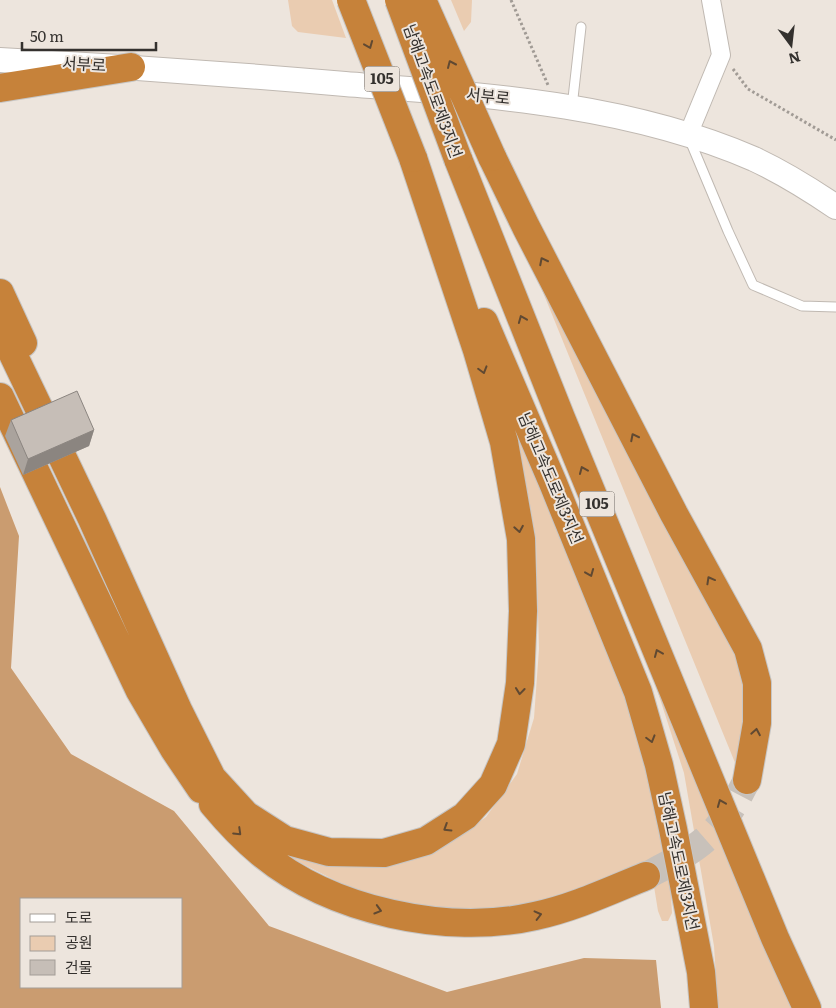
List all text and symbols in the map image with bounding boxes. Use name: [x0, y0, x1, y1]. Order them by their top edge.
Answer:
scale bar: [22, 20, 156, 52]
street label: 남해고속도로제3지선: [399, 20, 469, 161]
north arrow: [766, 20, 816, 70]
text: 50 m: [30, 24, 64, 47]
one-way arrow: [362, 40, 373, 49]
text: N: [786, 47, 803, 70]
street label: 서부로: [61, 50, 107, 76]
one-way arrow: [446, 60, 457, 69]
road number: 105: [364, 66, 400, 92]
street label: 서부로: [465, 81, 512, 109]
one-way arrow: [539, 257, 549, 266]
one-way arrow: [518, 316, 528, 324]
one-way arrow: [478, 366, 488, 374]
street label: 남해고속도로제3지선: [513, 408, 591, 547]
one-way arrow: [630, 433, 640, 442]
one-way arrow: [578, 466, 589, 475]
road number: 105: [580, 492, 614, 516]
one-way arrow: [513, 524, 523, 533]
one-way arrow: [583, 568, 594, 577]
one-way arrow: [706, 577, 716, 586]
one-way arrow: [654, 649, 664, 657]
one-way arrow: [515, 687, 526, 695]
one-way arrow: [750, 727, 760, 736]
one-way arrow: [646, 734, 656, 742]
street label: 남해고속도로제3지선: [654, 789, 706, 932]
one-way arrow: [716, 799, 727, 808]
one-way arrow: [443, 822, 452, 831]
one-way arrow: [232, 826, 241, 835]
legend: [20, 898, 182, 988]
text: 도로: [65, 905, 93, 928]
one-way arrow: [373, 905, 381, 915]
one-way arrow: [534, 910, 543, 921]
text: 공원: [65, 930, 93, 953]
text: 건물: [65, 955, 93, 978]

